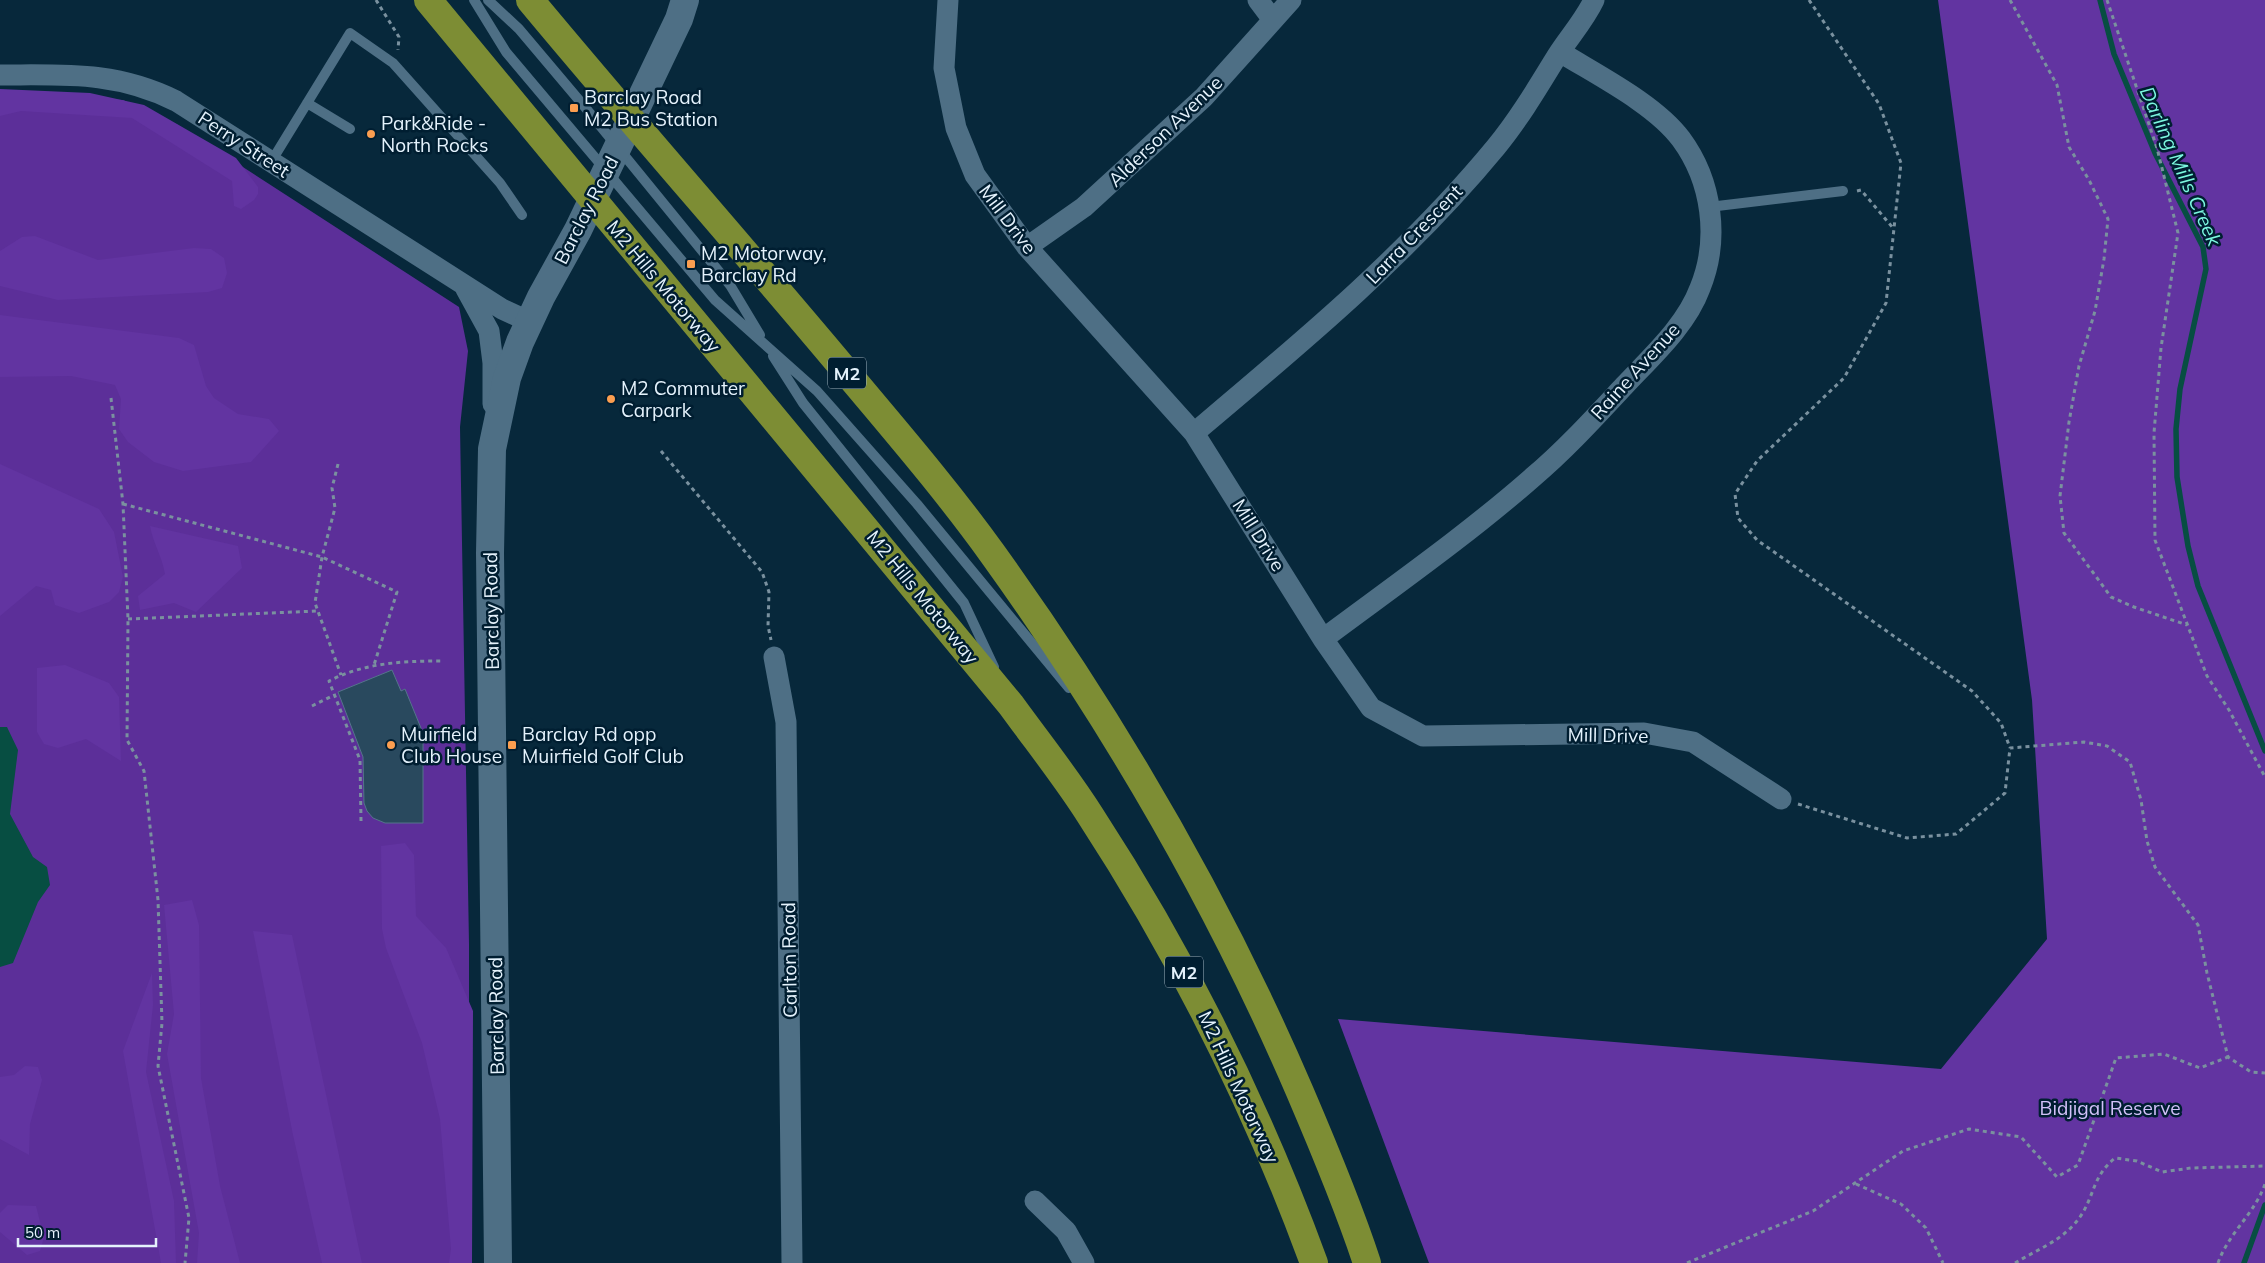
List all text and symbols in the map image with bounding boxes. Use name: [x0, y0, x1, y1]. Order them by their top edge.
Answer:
street label: Alderson Avenue: [1103, 70, 1227, 192]
water label: Darling Mills Creek: [2135, 82, 2228, 250]
place label: Barclay Road M2 Bus Station: [584, 85, 718, 131]
marker: Barclay Road M2 Bus Station: [568, 102, 580, 114]
street label: Perry Street: [194, 106, 295, 183]
place label: Park&Ride - North Rocks: [381, 111, 488, 157]
marker: Park&Ride - North Rocks: [365, 128, 377, 140]
street label: Barclay Road: [549, 152, 623, 268]
street label: Larra Crescent: [1361, 179, 1468, 289]
street label: Mill Drive: [974, 180, 1042, 258]
street label: M2 Hills Motorway: [602, 215, 726, 357]
place label: M2 Motorway, Barclay Rd: [701, 241, 827, 287]
marker: M2 Motorway, Barclay Rd: [685, 258, 697, 270]
street label: Raine Avenue: [1585, 318, 1685, 424]
road number: M2: [828, 358, 866, 388]
place label: M2 Commuter Carpark: [621, 376, 745, 422]
marker: M2 Commuter Carpark: [605, 393, 617, 405]
street label: Mill Drive: [1227, 494, 1291, 576]
street label: M2 Hills Motorway: [862, 525, 984, 669]
street label: Barclay Road: [478, 552, 504, 670]
place label: Muirfield Club House: [401, 722, 502, 768]
place label: Barclay Rd opp Muirfield Golf Club: [522, 722, 684, 768]
street label: Mill Drive: [1567, 722, 1649, 748]
marker: Muirfield Club House: [385, 739, 397, 751]
marker: Barclay Rd opp Muirfield Golf Club: [506, 739, 518, 751]
street label: Carlton Road: [776, 902, 802, 1018]
road number: M2: [1165, 956, 1203, 988]
street label: Barclay Road: [483, 957, 509, 1075]
street label: M2 Hills Motorway: [1193, 1007, 1285, 1167]
park label: Bidjigal Reserve: [2039, 1096, 2181, 1120]
scale bar: [18, 1216, 155, 1248]
text: 50 m: [25, 1223, 60, 1242]

